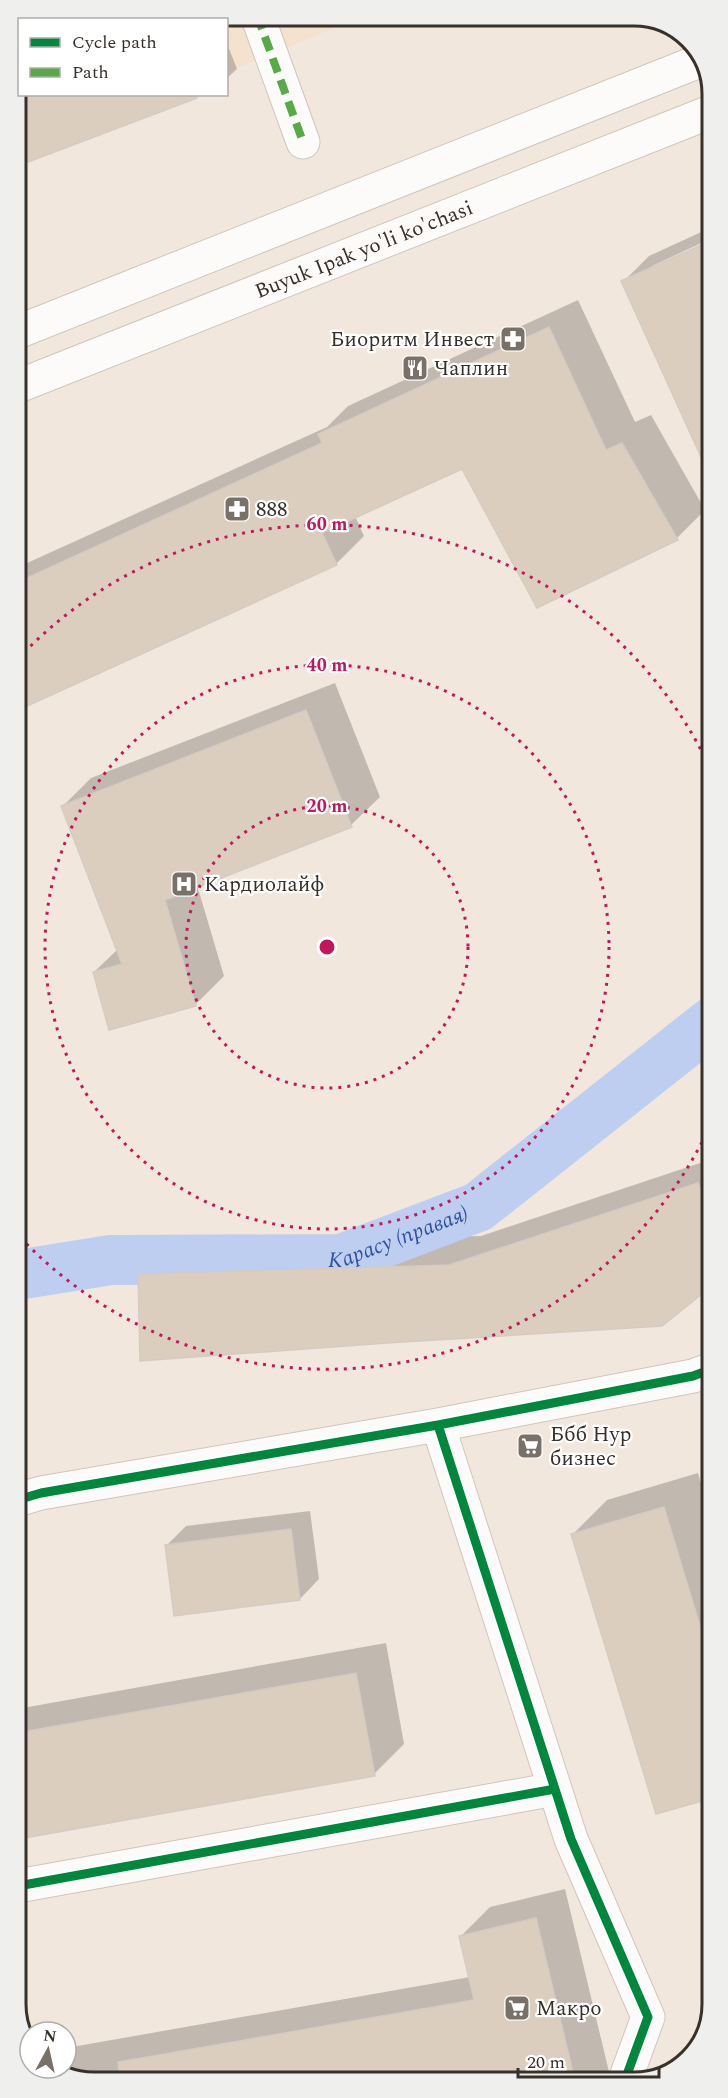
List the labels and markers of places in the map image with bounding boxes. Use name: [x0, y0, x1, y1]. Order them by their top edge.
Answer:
place label: Биоритм Инвест: [330, 324, 494, 356]
pharmacy icon: Биоритм Инвест: [498, 324, 528, 354]
restaurant icon: Чаплин: [400, 353, 430, 383]
place label: Чаплин: [434, 353, 508, 385]
pharmacy icon: 888: [222, 494, 252, 524]
place label: 888: [256, 494, 288, 526]
hospital icon: Кардиолайф: [169, 869, 199, 899]
place label: Кардиолайф: [204, 869, 324, 901]
centre of rings: [317, 937, 337, 957]
place label: Ббб Нур бизнес: [550, 1419, 631, 1475]
supermarket icon: Ббб Нур бизнес: [515, 1431, 545, 1461]
supermarket icon: Макро: [502, 1993, 532, 2023]
place label: Макро: [536, 1993, 601, 2025]

